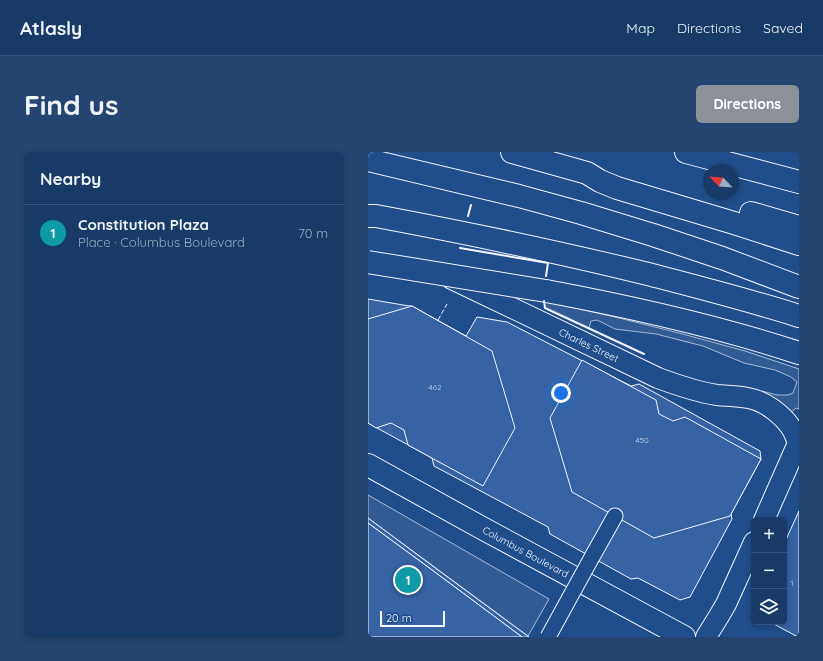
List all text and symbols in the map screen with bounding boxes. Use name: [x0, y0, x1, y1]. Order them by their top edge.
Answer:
text: Atlasly: [20, 16, 82, 40]
text: Map: [626, 19, 655, 37]
text: Directions: [677, 19, 741, 37]
text: Saved: [763, 19, 803, 37]
button: Directions: [696, 85, 799, 123]
text: Find us: [24, 87, 118, 122]
north arrow: [703, 164, 739, 200]
text: Nearby: [40, 168, 101, 189]
text: Constitution Plaza: [78, 215, 209, 234]
text: 1: [50, 225, 56, 241]
text: 70 m: [298, 225, 328, 241]
text: Place · Columbus Boulevard: [78, 234, 245, 250]
street label: Charles Street: [557, 325, 622, 365]
house number: 462: [429, 382, 442, 392]
your location: [551, 383, 571, 403]
house number: 450: [635, 435, 649, 445]
map controls: [751, 517, 787, 625]
button: +: [751, 517, 787, 553]
street label: Columbus Boulevard: [480, 523, 571, 580]
button: −: [751, 553, 787, 589]
pin: 1: [395, 565, 421, 595]
house number: 1: [791, 578, 794, 588]
button: layers: [751, 589, 787, 625]
scale bar: [380, 609, 445, 628]
text: 20 m: [386, 611, 412, 625]

